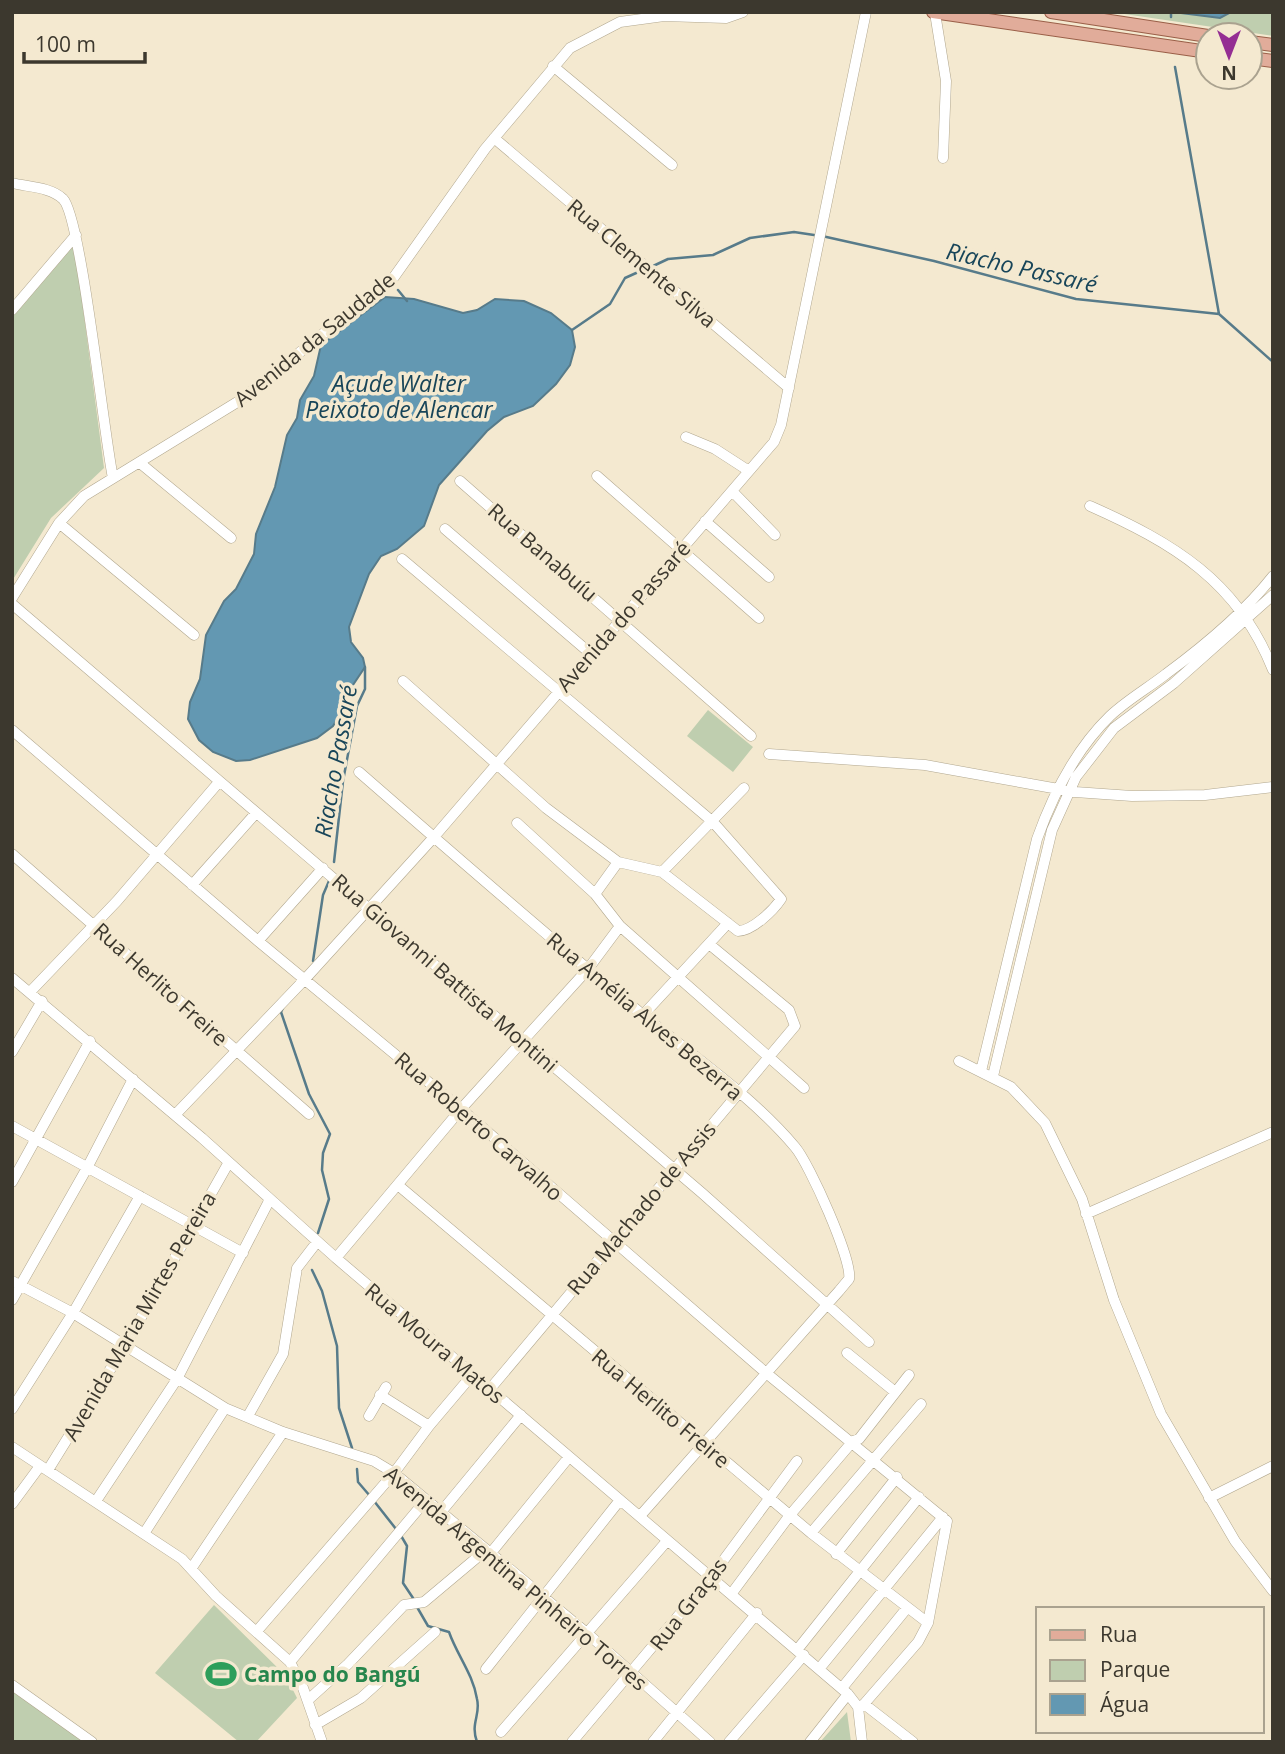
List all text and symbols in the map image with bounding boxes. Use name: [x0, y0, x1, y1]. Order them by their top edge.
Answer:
scale bar: [24, 21, 145, 65]
north arrow: [1194, 21, 1264, 91]
text: 100 m: [35, 30, 96, 58]
text: N: [1221, 60, 1237, 86]
street label: Rua Clemente Silva: [562, 192, 722, 334]
water label: Riacho Passaré: [943, 234, 1101, 300]
street label: Avenida da Saudade: [228, 266, 400, 412]
water label: Açude Walter Peixoto de Alencar: [305, 367, 494, 425]
street label: Rua Banabuíu: [482, 497, 604, 607]
street label: Avenida do Passaré: [550, 535, 696, 697]
water label: Riacho Passaré: [306, 682, 364, 840]
street label: Rua Giovanni Battista Montini: [326, 867, 564, 1079]
street label: Rua Herlito Freire: [88, 916, 234, 1052]
street label: Rua Amélia Alves Bezerra: [541, 926, 749, 1106]
street label: Rua Roberto Carvalho: [389, 1045, 569, 1207]
street label: Rua Machado de Assis: [560, 1116, 722, 1300]
street label: Avenida Maria Mirtes Pereira: [56, 1186, 222, 1446]
street label: Rua Moura Matos: [359, 1276, 511, 1410]
street label: Rua Herlito Freire: [586, 1342, 736, 1474]
street label: Avenida Argentina Pinheiro Torres: [379, 1460, 653, 1696]
street label: Rua Graças: [643, 1552, 733, 1656]
legend: [1036, 1607, 1264, 1733]
text: Rua: [1100, 1620, 1138, 1648]
text: Parque: [1100, 1655, 1170, 1683]
sports icon: Campo do Bangú: [204, 1657, 238, 1691]
place label: Campo do Bangú: [244, 1660, 420, 1688]
text: Água: [1100, 1690, 1149, 1718]

